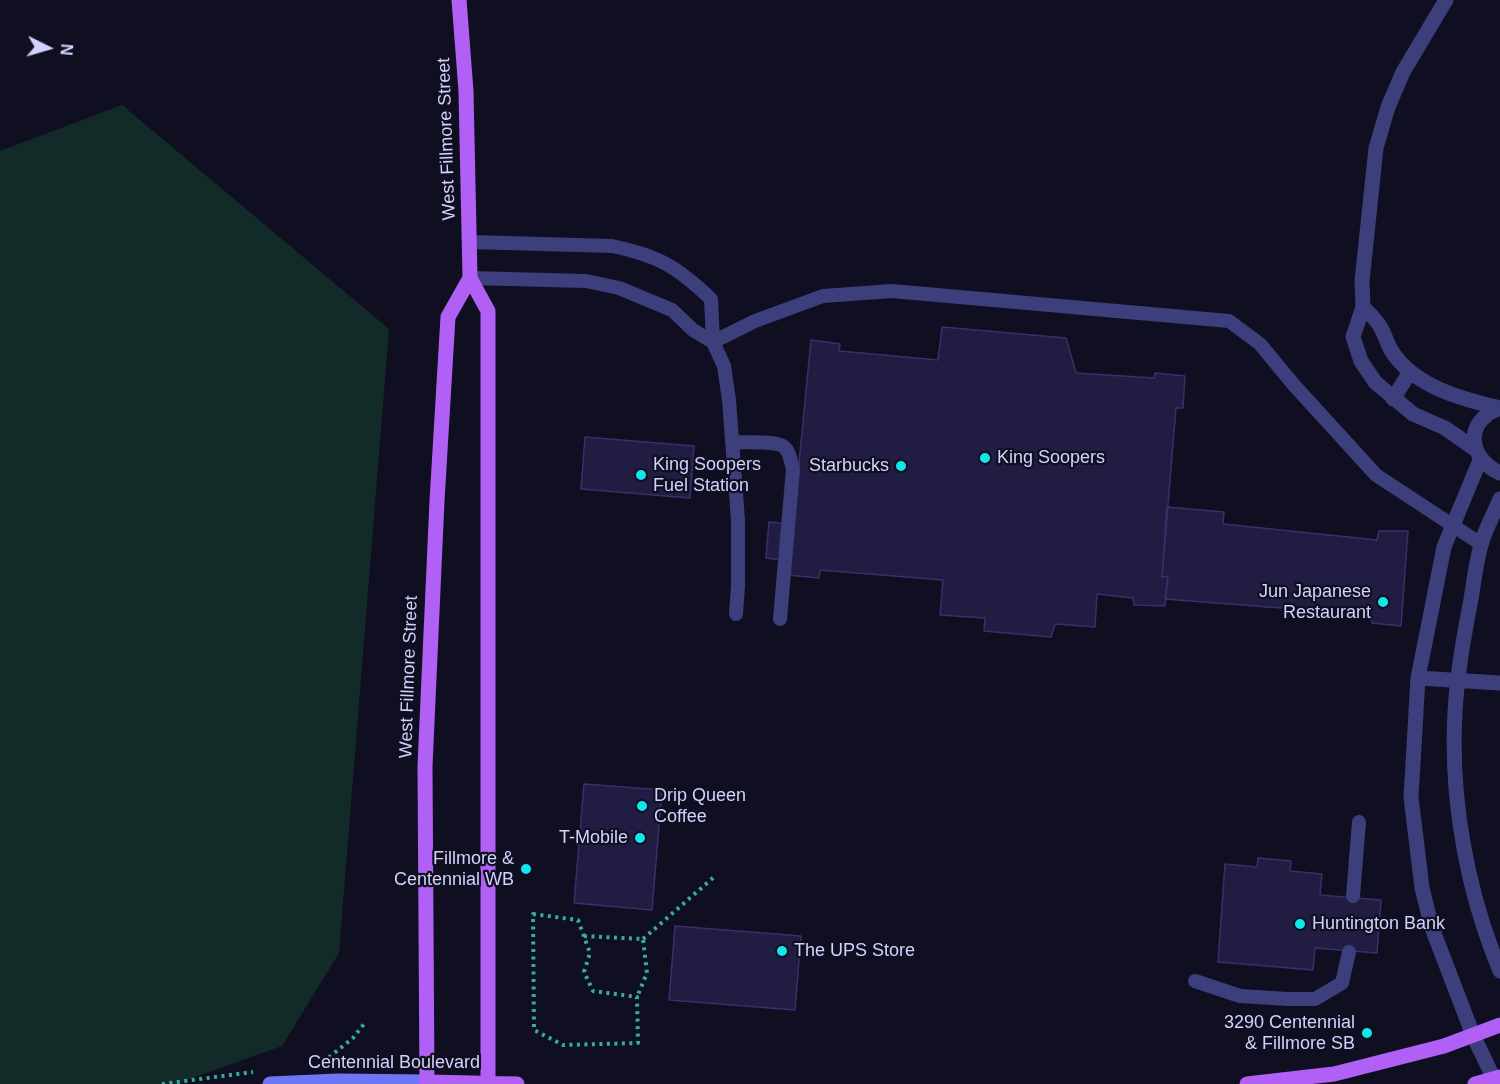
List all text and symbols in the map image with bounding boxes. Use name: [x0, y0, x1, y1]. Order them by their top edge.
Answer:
north arrow: [18, 18, 78, 78]
text: N: [57, 43, 75, 56]
street label: West Fillmore Street: [433, 57, 461, 221]
place label: King Soopers: [997, 447, 1105, 469]
marker: King Soopers: [978, 451, 992, 465]
place label: King Soopers Fuel Station: [653, 454, 761, 496]
place label: Starbucks: [809, 455, 889, 477]
marker: Starbucks: [894, 459, 908, 473]
marker: King Soopers Fuel Station: [634, 468, 648, 482]
place label: Jun Japanese Restaurant: [1259, 581, 1371, 624]
street label: West Fillmore Street: [395, 595, 423, 759]
marker: Jun Japanese Restaurant: [1376, 595, 1390, 609]
place label: Drip Queen Coffee: [654, 785, 746, 828]
marker: Drip Queen Coffee: [635, 799, 649, 813]
place label: T-Mobile: [559, 827, 628, 849]
marker: T-Mobile: [633, 831, 647, 845]
place label: Fillmore & Centennial WB: [394, 848, 514, 890]
marker: Fillmore & Centennial WB: [519, 862, 533, 876]
place label: Huntington Bank: [1312, 913, 1445, 935]
marker: Huntington Bank: [1293, 917, 1307, 931]
place label: The UPS Store: [794, 940, 915, 962]
marker: The UPS Store: [775, 944, 789, 958]
place label: 3290 Centennial & Fillmore SB: [1224, 1012, 1355, 1054]
marker: 3290 Centennial & Fillmore SB: [1360, 1026, 1374, 1040]
street label: Centennial Boulevard: [308, 1052, 480, 1074]

